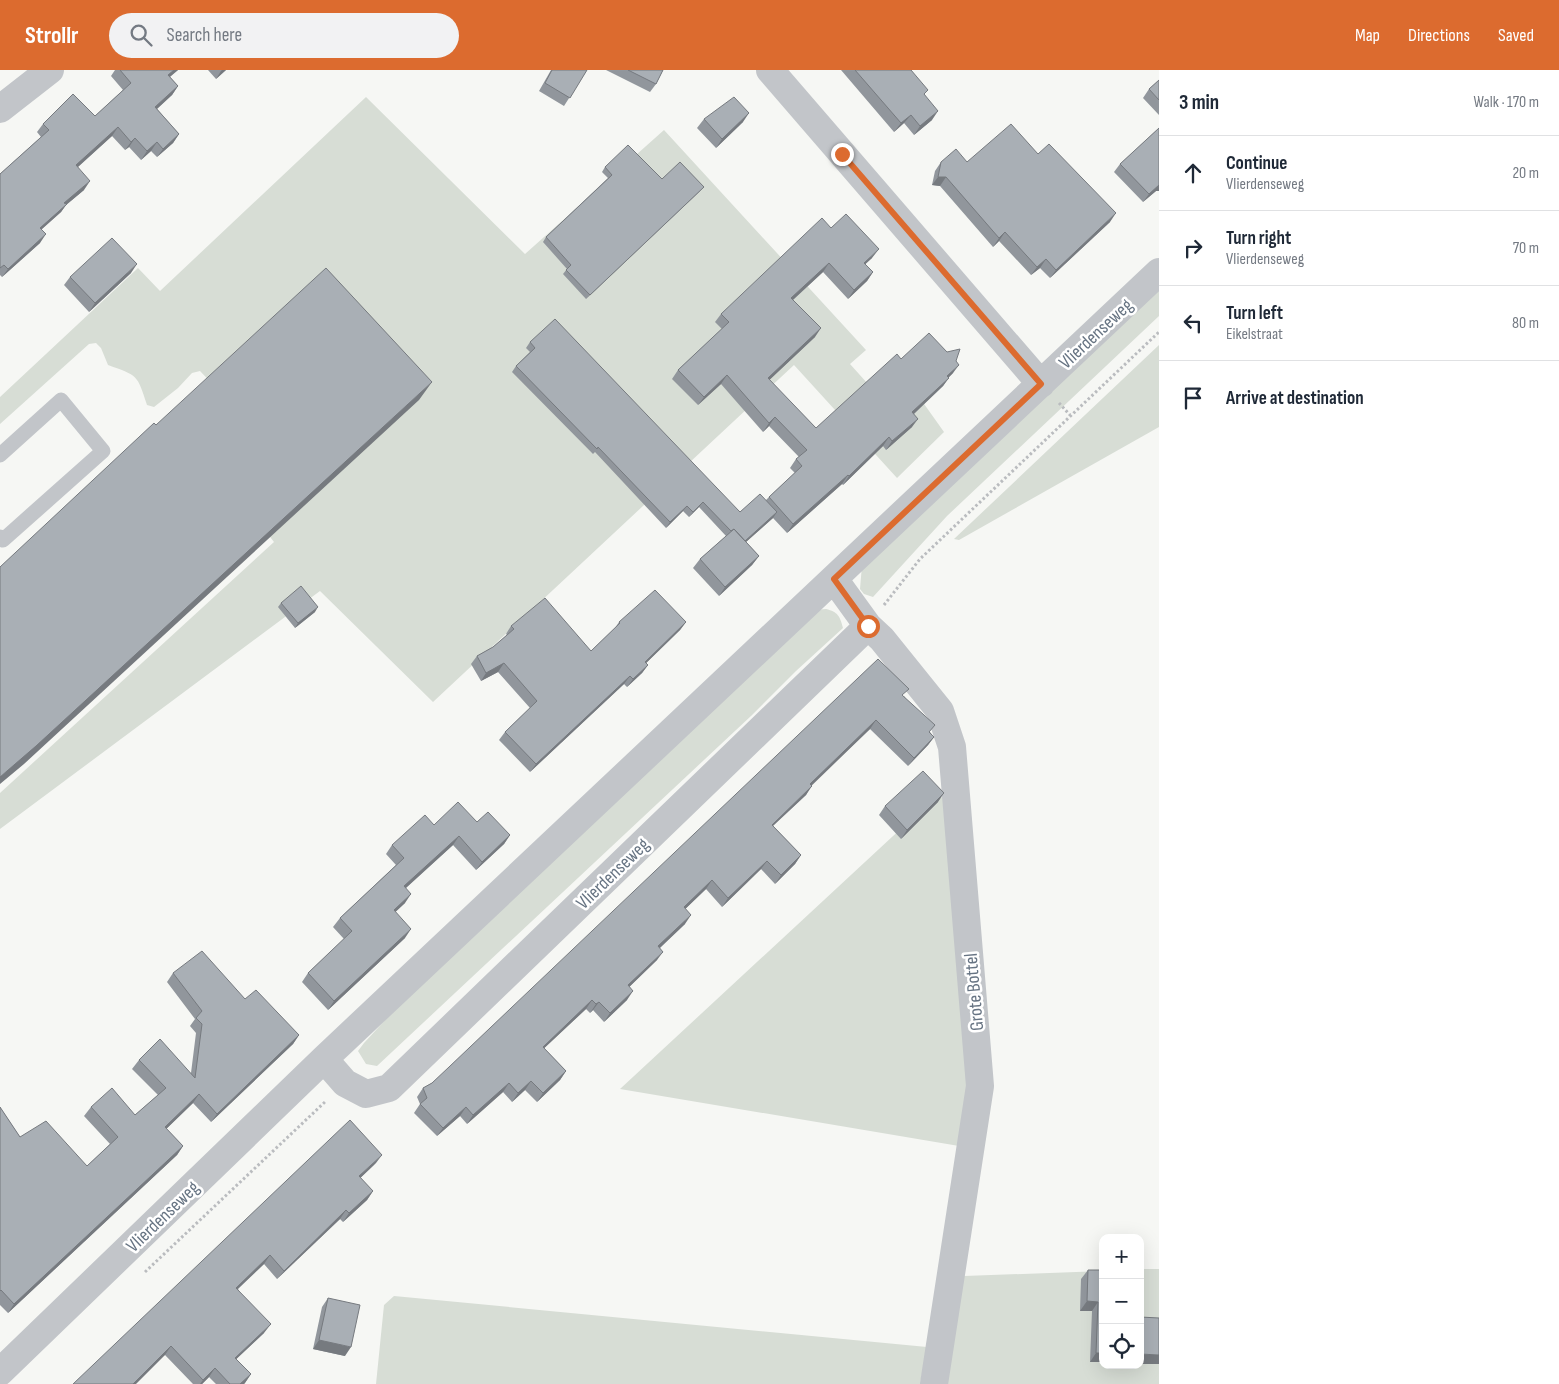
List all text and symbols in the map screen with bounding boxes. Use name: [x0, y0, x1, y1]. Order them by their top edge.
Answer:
search box: [109, 13, 459, 58]
text: Strollr: [25, 21, 79, 50]
icon: search: [127, 21, 155, 49]
text: Search here: [167, 24, 242, 47]
text: Map: [1355, 25, 1380, 46]
text: Directions: [1408, 25, 1470, 46]
text: Saved: [1498, 25, 1534, 46]
text: 3 min: [1179, 90, 1219, 115]
text: Walk · 170 m: [1474, 93, 1539, 112]
route end: [831, 143, 854, 166]
text: Continue: [1226, 152, 1287, 175]
icon: ahead: [1179, 159, 1207, 187]
text: 20 m: [1512, 164, 1539, 183]
text: Vlierdenseweg: [1226, 175, 1304, 194]
text: Turn right: [1226, 227, 1291, 250]
icon: right: [1179, 234, 1207, 262]
text: 70 m: [1513, 239, 1539, 258]
text: Vlierdenseweg: [1226, 250, 1304, 269]
street label: Vlierdenseweg: [1054, 294, 1138, 374]
text: Turn left: [1226, 302, 1283, 325]
icon: left: [1179, 309, 1207, 337]
text: 80 m: [1512, 314, 1539, 333]
text: Eikelstraat: [1226, 325, 1283, 344]
icon: arrive: [1179, 384, 1207, 412]
text: Arrive at destination: [1226, 387, 1364, 410]
route start: [857, 615, 880, 638]
street label: Vlierdenseweg: [572, 833, 655, 915]
street label: Grote Bottel: [960, 952, 989, 1032]
street label: Vlierdenseweg: [122, 1176, 205, 1258]
map controls: [1099, 1234, 1144, 1369]
button: +: [1099, 1234, 1144, 1279]
button: −: [1099, 1279, 1144, 1324]
button: locate: [1099, 1324, 1144, 1369]

